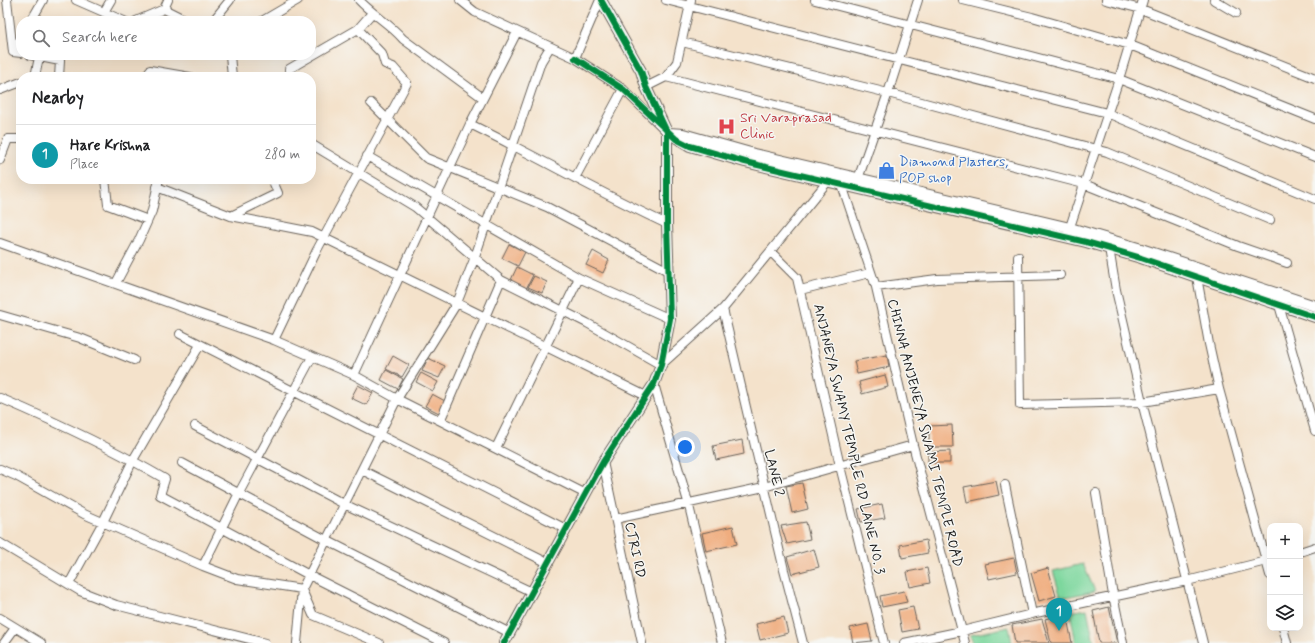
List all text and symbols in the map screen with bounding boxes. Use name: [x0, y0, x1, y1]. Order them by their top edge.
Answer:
search box: [16, 16, 316, 60]
icon: search: [30, 27, 52, 49]
text: Search here: [62, 28, 138, 48]
text: Nearby: [32, 87, 84, 109]
place label: Sri Varaprasad Clinic: [740, 109, 832, 143]
hospital icon: Sri Varaprasad Clinic: [717, 116, 737, 136]
text: Hare Krishna: [70, 136, 150, 156]
text: 1: [42, 146, 48, 163]
text: 280 m: [265, 146, 300, 163]
place label: Diamond Plasters, POP shop: [899, 153, 1008, 187]
text: Place: [70, 156, 99, 173]
shop icon: Diamond Plasters, POP shop: [876, 160, 896, 180]
street label: CHINNA ANJENEYA SWAMI TEMPLE ROAD: [883, 297, 967, 569]
street label: ANJANEYA SWAMY TEMPLE RD LANE NO. 3: [809, 302, 889, 576]
your location: [675, 437, 695, 457]
street label: LANE 2: [760, 448, 788, 498]
street label: CTRI RD: [620, 520, 650, 580]
map controls: [1267, 523, 1303, 631]
button: +: [1267, 523, 1303, 559]
button: −: [1267, 559, 1303, 595]
button: layers: [1267, 595, 1303, 631]
pin: 1: [1046, 598, 1072, 631]

